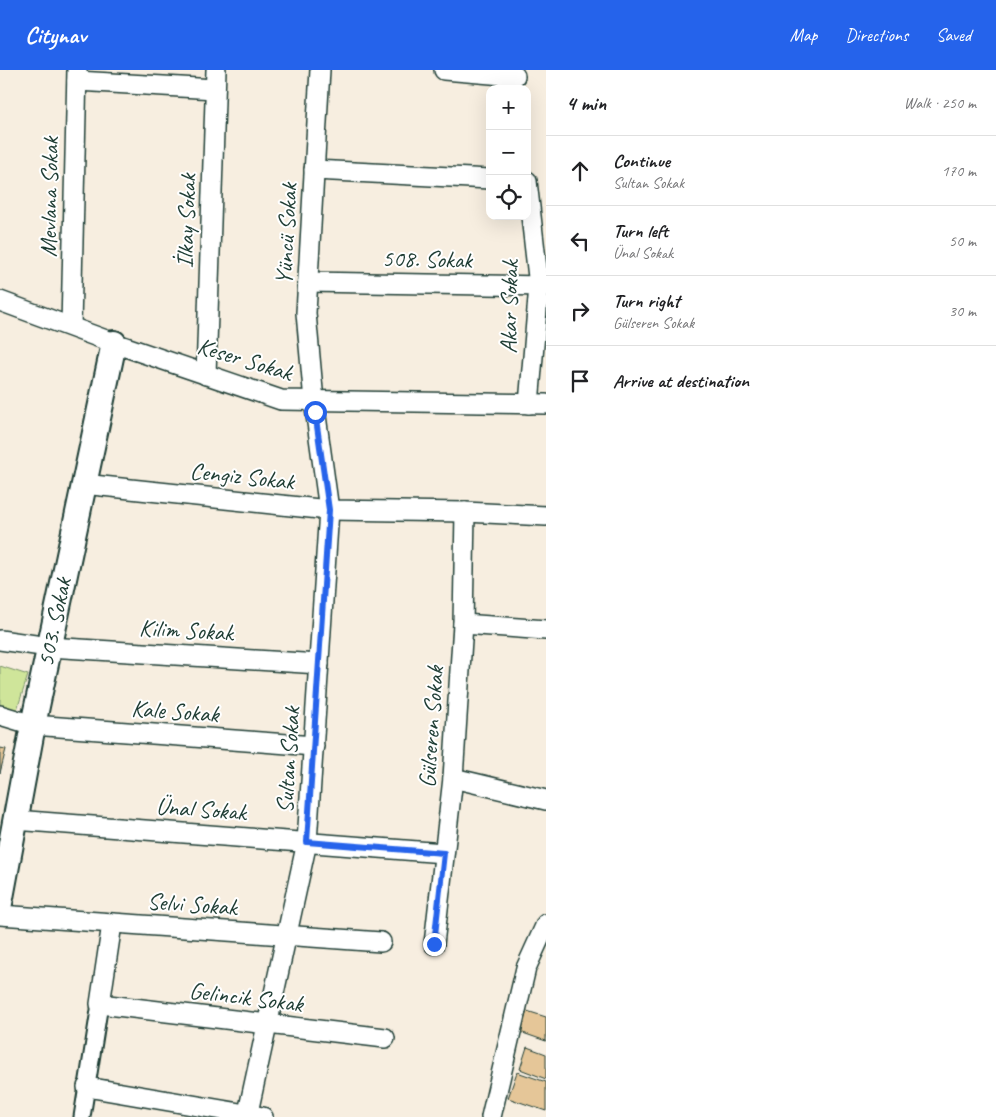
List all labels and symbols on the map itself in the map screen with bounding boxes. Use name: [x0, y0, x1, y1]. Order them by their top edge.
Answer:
street label: Mevlana Sokak: [33, 134, 65, 257]
street label: İlkay Sokak: [169, 171, 203, 269]
street label: Yüncü Sokak: [268, 180, 304, 286]
street label: 508. Sokak: [382, 243, 474, 275]
street label: Akar Sokak: [493, 258, 525, 354]
street label: Keser Sokak: [194, 330, 298, 388]
route start: [304, 401, 327, 424]
street label: Cengiz Sokak: [188, 456, 298, 497]
street label: 503. Sokak: [30, 573, 78, 669]
street label: Kilim Sokak: [138, 613, 236, 648]
street label: Gülseren Sokak: [412, 663, 450, 789]
street label: Kale Sokak: [130, 693, 222, 729]
street label: Sultan Sokak: [269, 704, 307, 814]
street label: Ünal Sokak: [155, 791, 249, 827]
street label: Selvi Sokak: [146, 886, 240, 922]
route end: [423, 933, 446, 956]
street label: Gelincik Sokak: [188, 975, 307, 1019]

